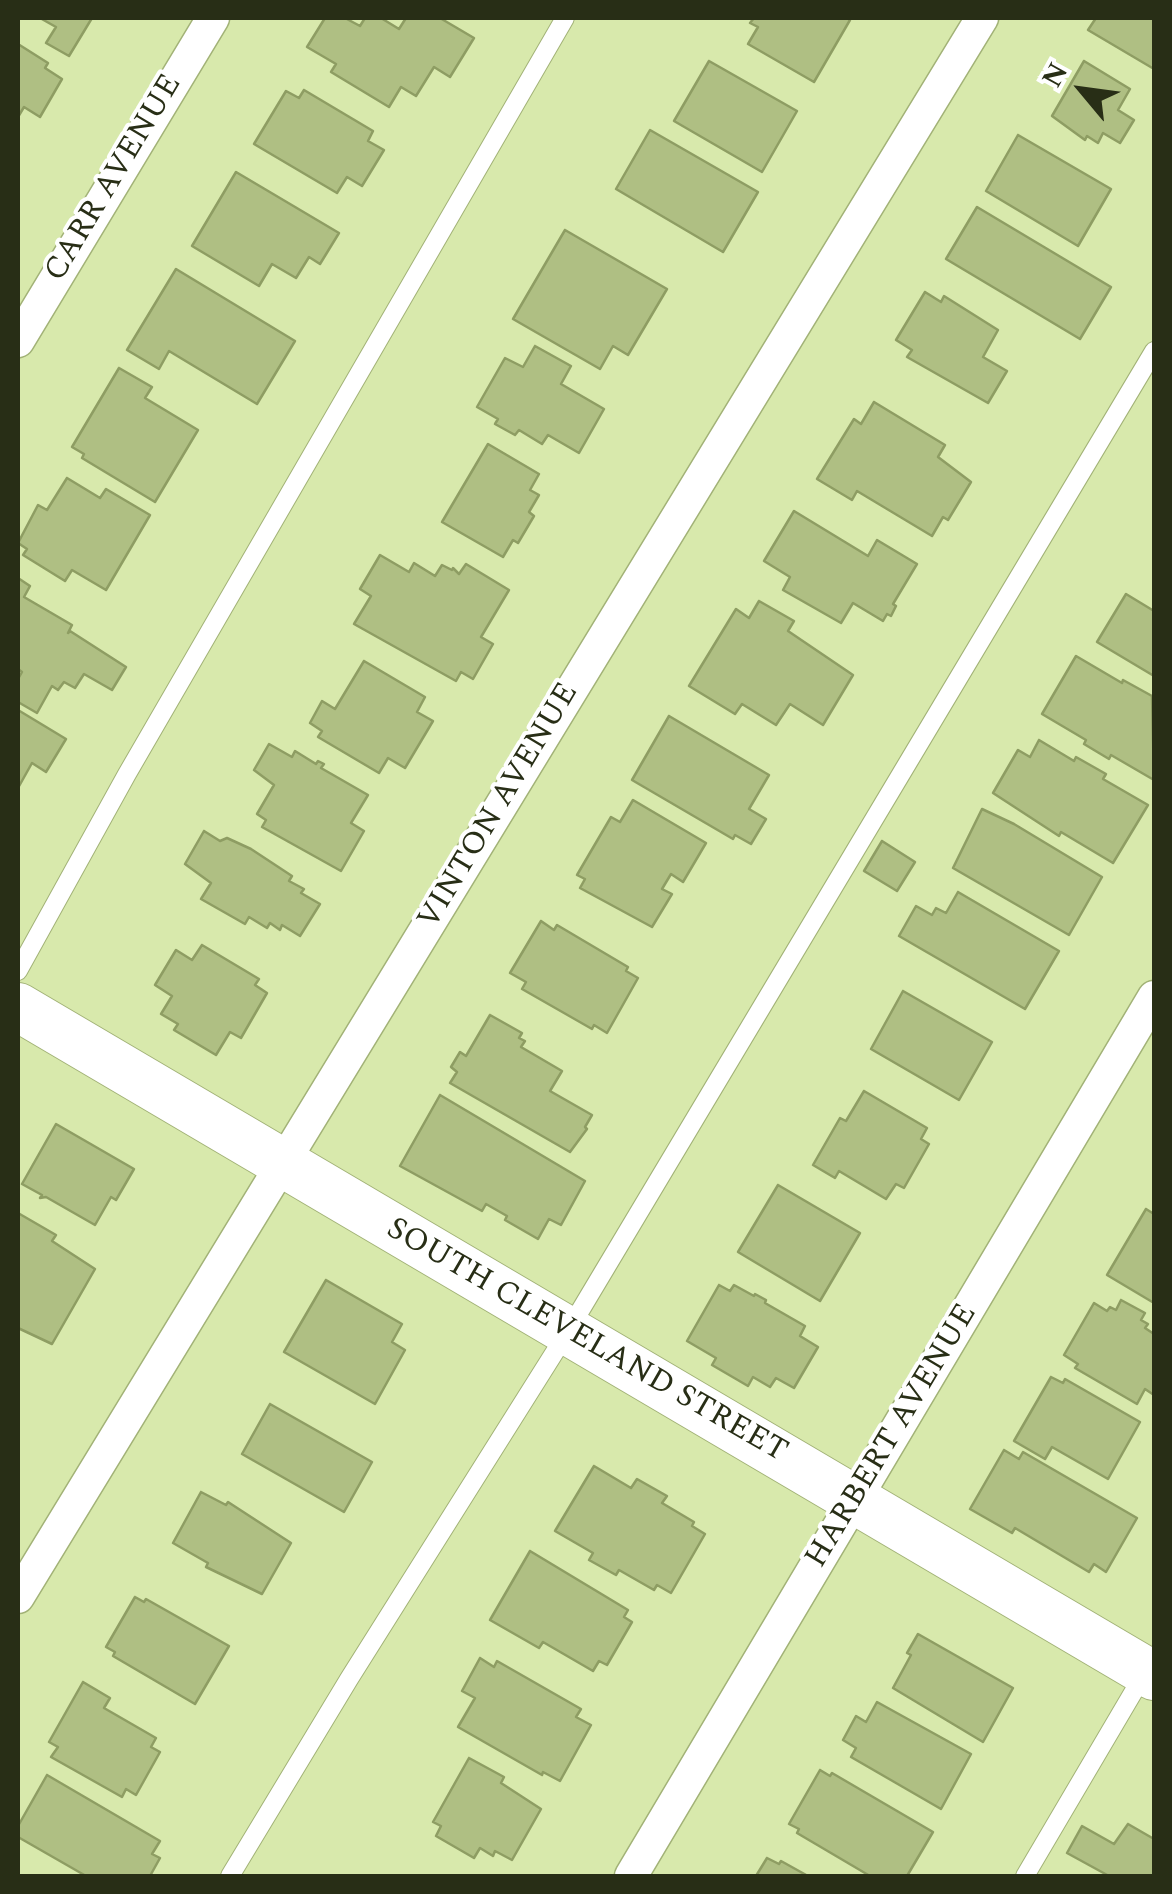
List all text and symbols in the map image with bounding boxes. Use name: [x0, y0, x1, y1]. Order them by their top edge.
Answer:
north arrow: [1032, 40, 1132, 140]
text: N: [1031, 55, 1080, 96]
street label: CARR AVENUE: [38, 69, 192, 289]
street label: VINTON AVENUE: [411, 677, 589, 937]
street label: SOUTH CLEVELAND STREET: [379, 1211, 793, 1473]
street label: HARBERT AVENUE: [799, 1298, 987, 1576]

